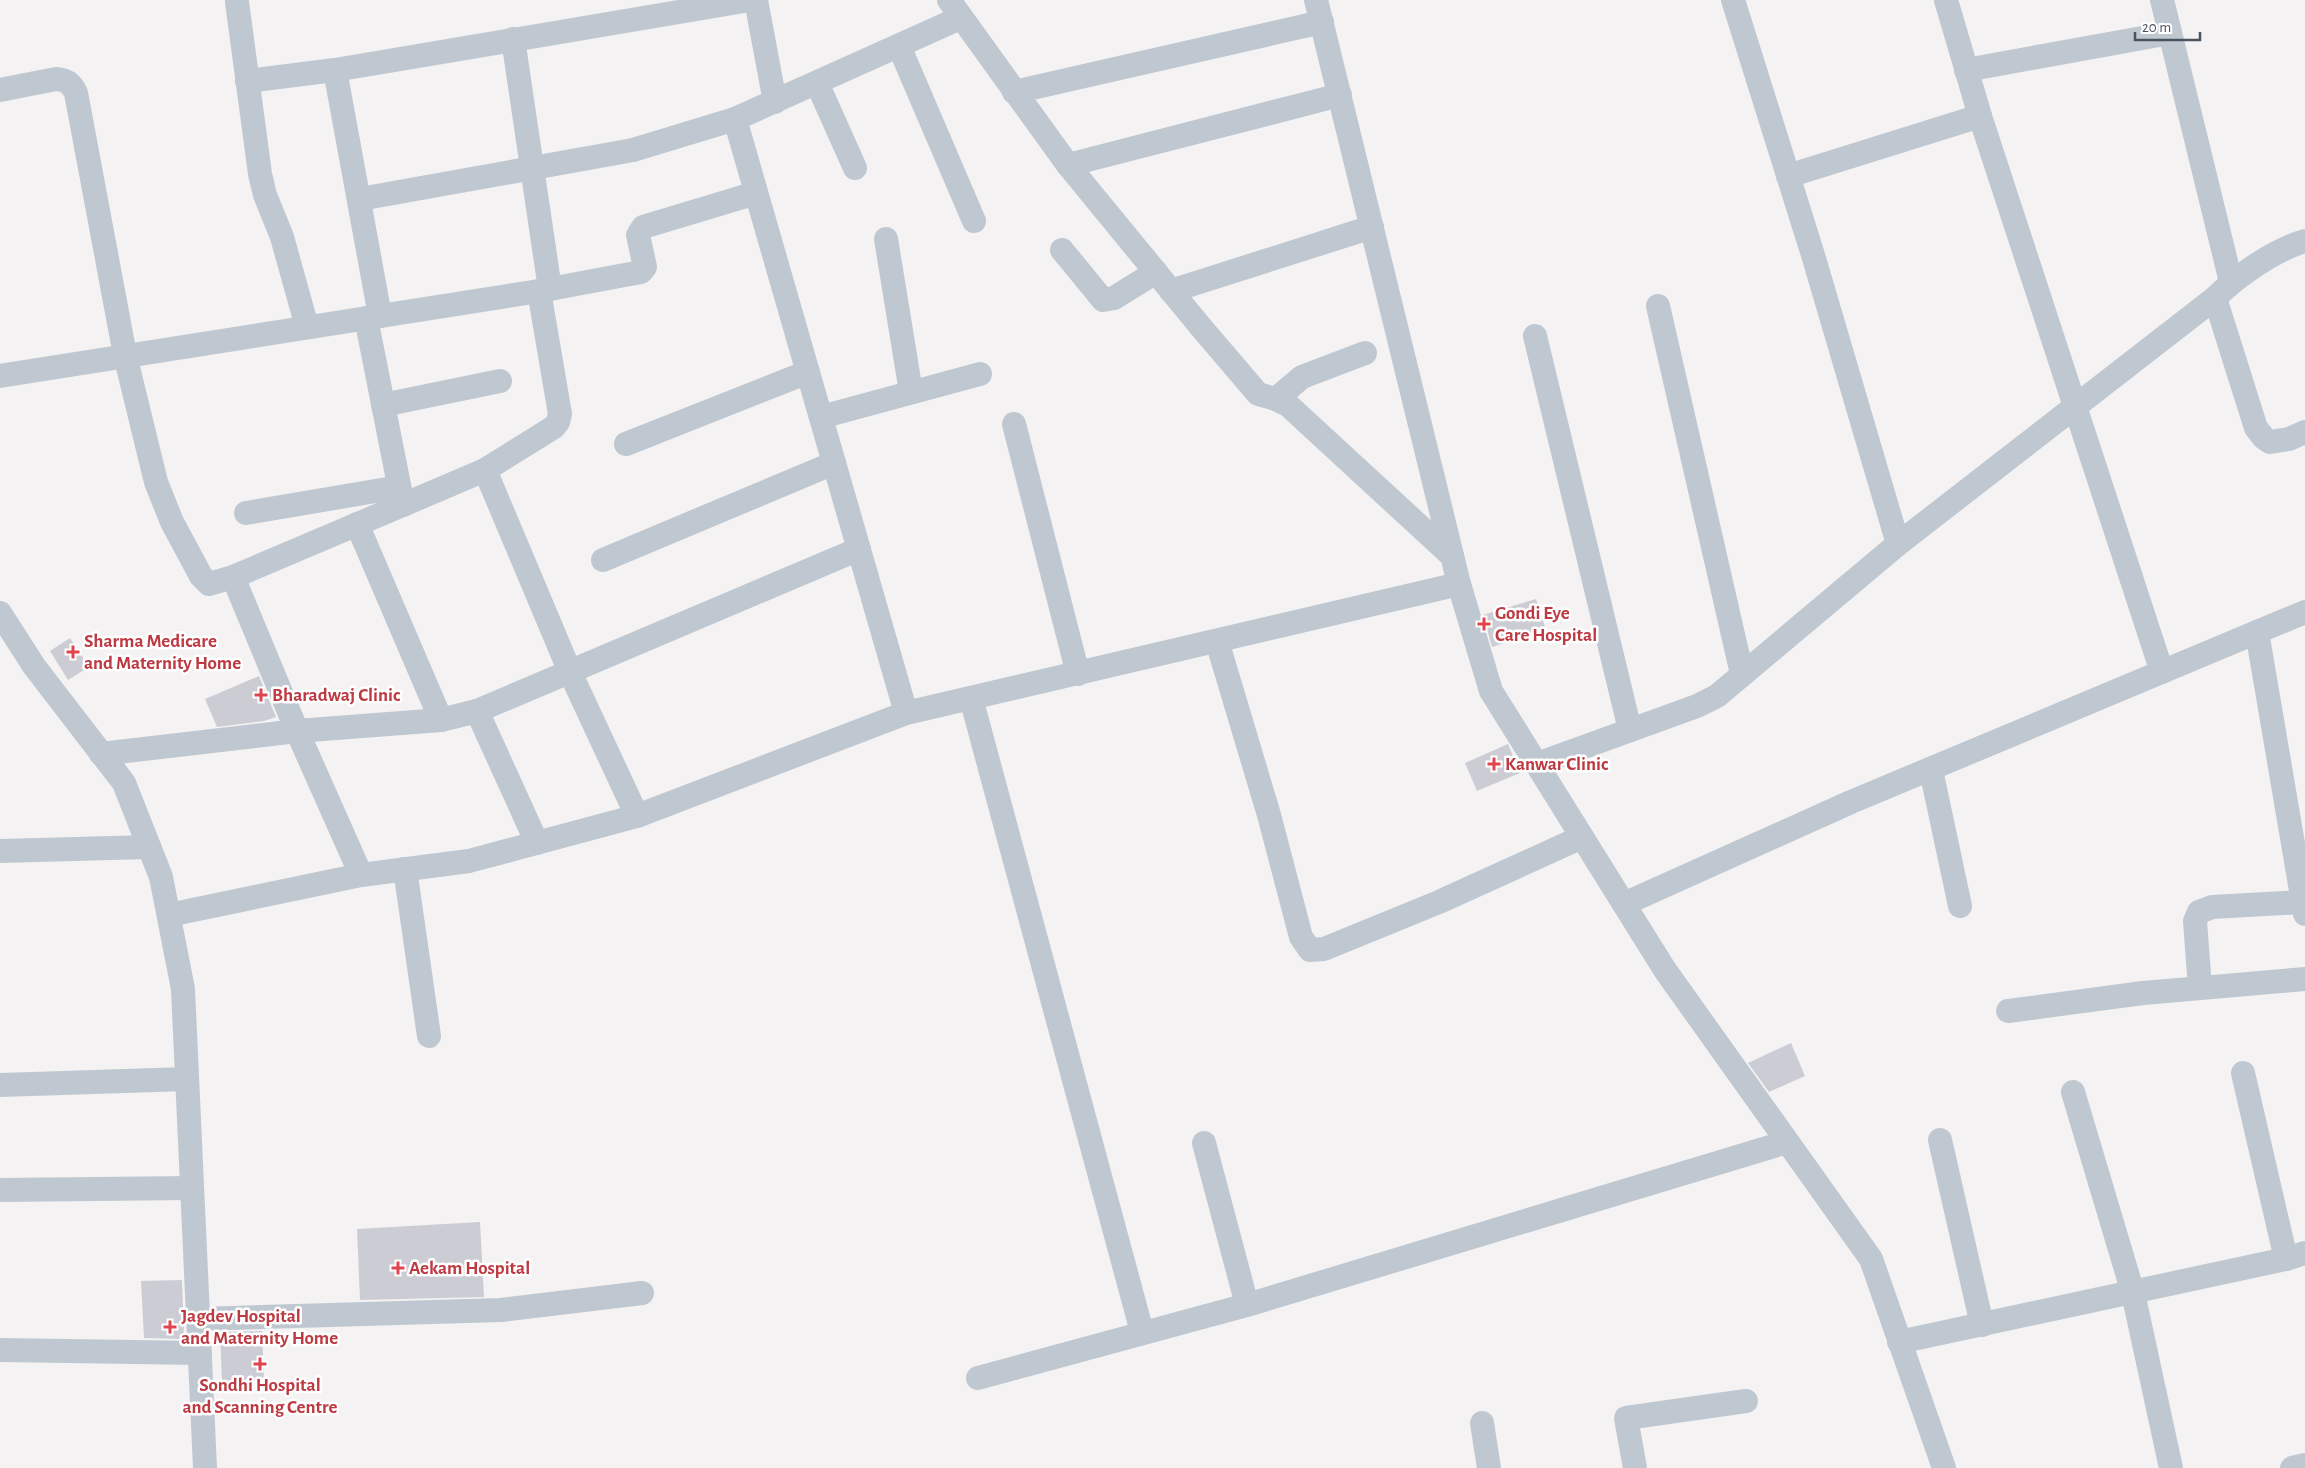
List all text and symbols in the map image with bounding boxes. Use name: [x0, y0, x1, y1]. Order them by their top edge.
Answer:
scale bar: [2135, 10, 2200, 42]
text: 20 m: [2142, 20, 2171, 35]
place label: Gondi Eye Care Hospital: [1495, 604, 1597, 645]
marker: Gondi Eye Care Hospital: [1477, 617, 1491, 631]
place label: Sharma Medicare and Maternity Home: [84, 632, 241, 673]
marker: Sharma Medicare and Maternity Home: [66, 645, 80, 659]
place label: Bharadwaj Clinic: [272, 686, 401, 705]
marker: Bharadwaj Clinic: [254, 688, 268, 702]
place label: Kanwar Clinic: [1505, 755, 1609, 774]
marker: Kanwar Clinic: [1487, 757, 1501, 771]
place label: Aekam Hospital: [409, 1259, 530, 1278]
marker: Aekam Hospital: [391, 1261, 405, 1275]
place label: Jagdev Hospital and Maternity Home: [181, 1307, 338, 1348]
marker: Jagdev Hospital and Maternity Home: [163, 1320, 177, 1334]
marker: Sondhi Hospital and Scanning Centre: [253, 1357, 267, 1371]
place label: Sondhi Hospital and Scanning Centre: [182, 1376, 338, 1417]

